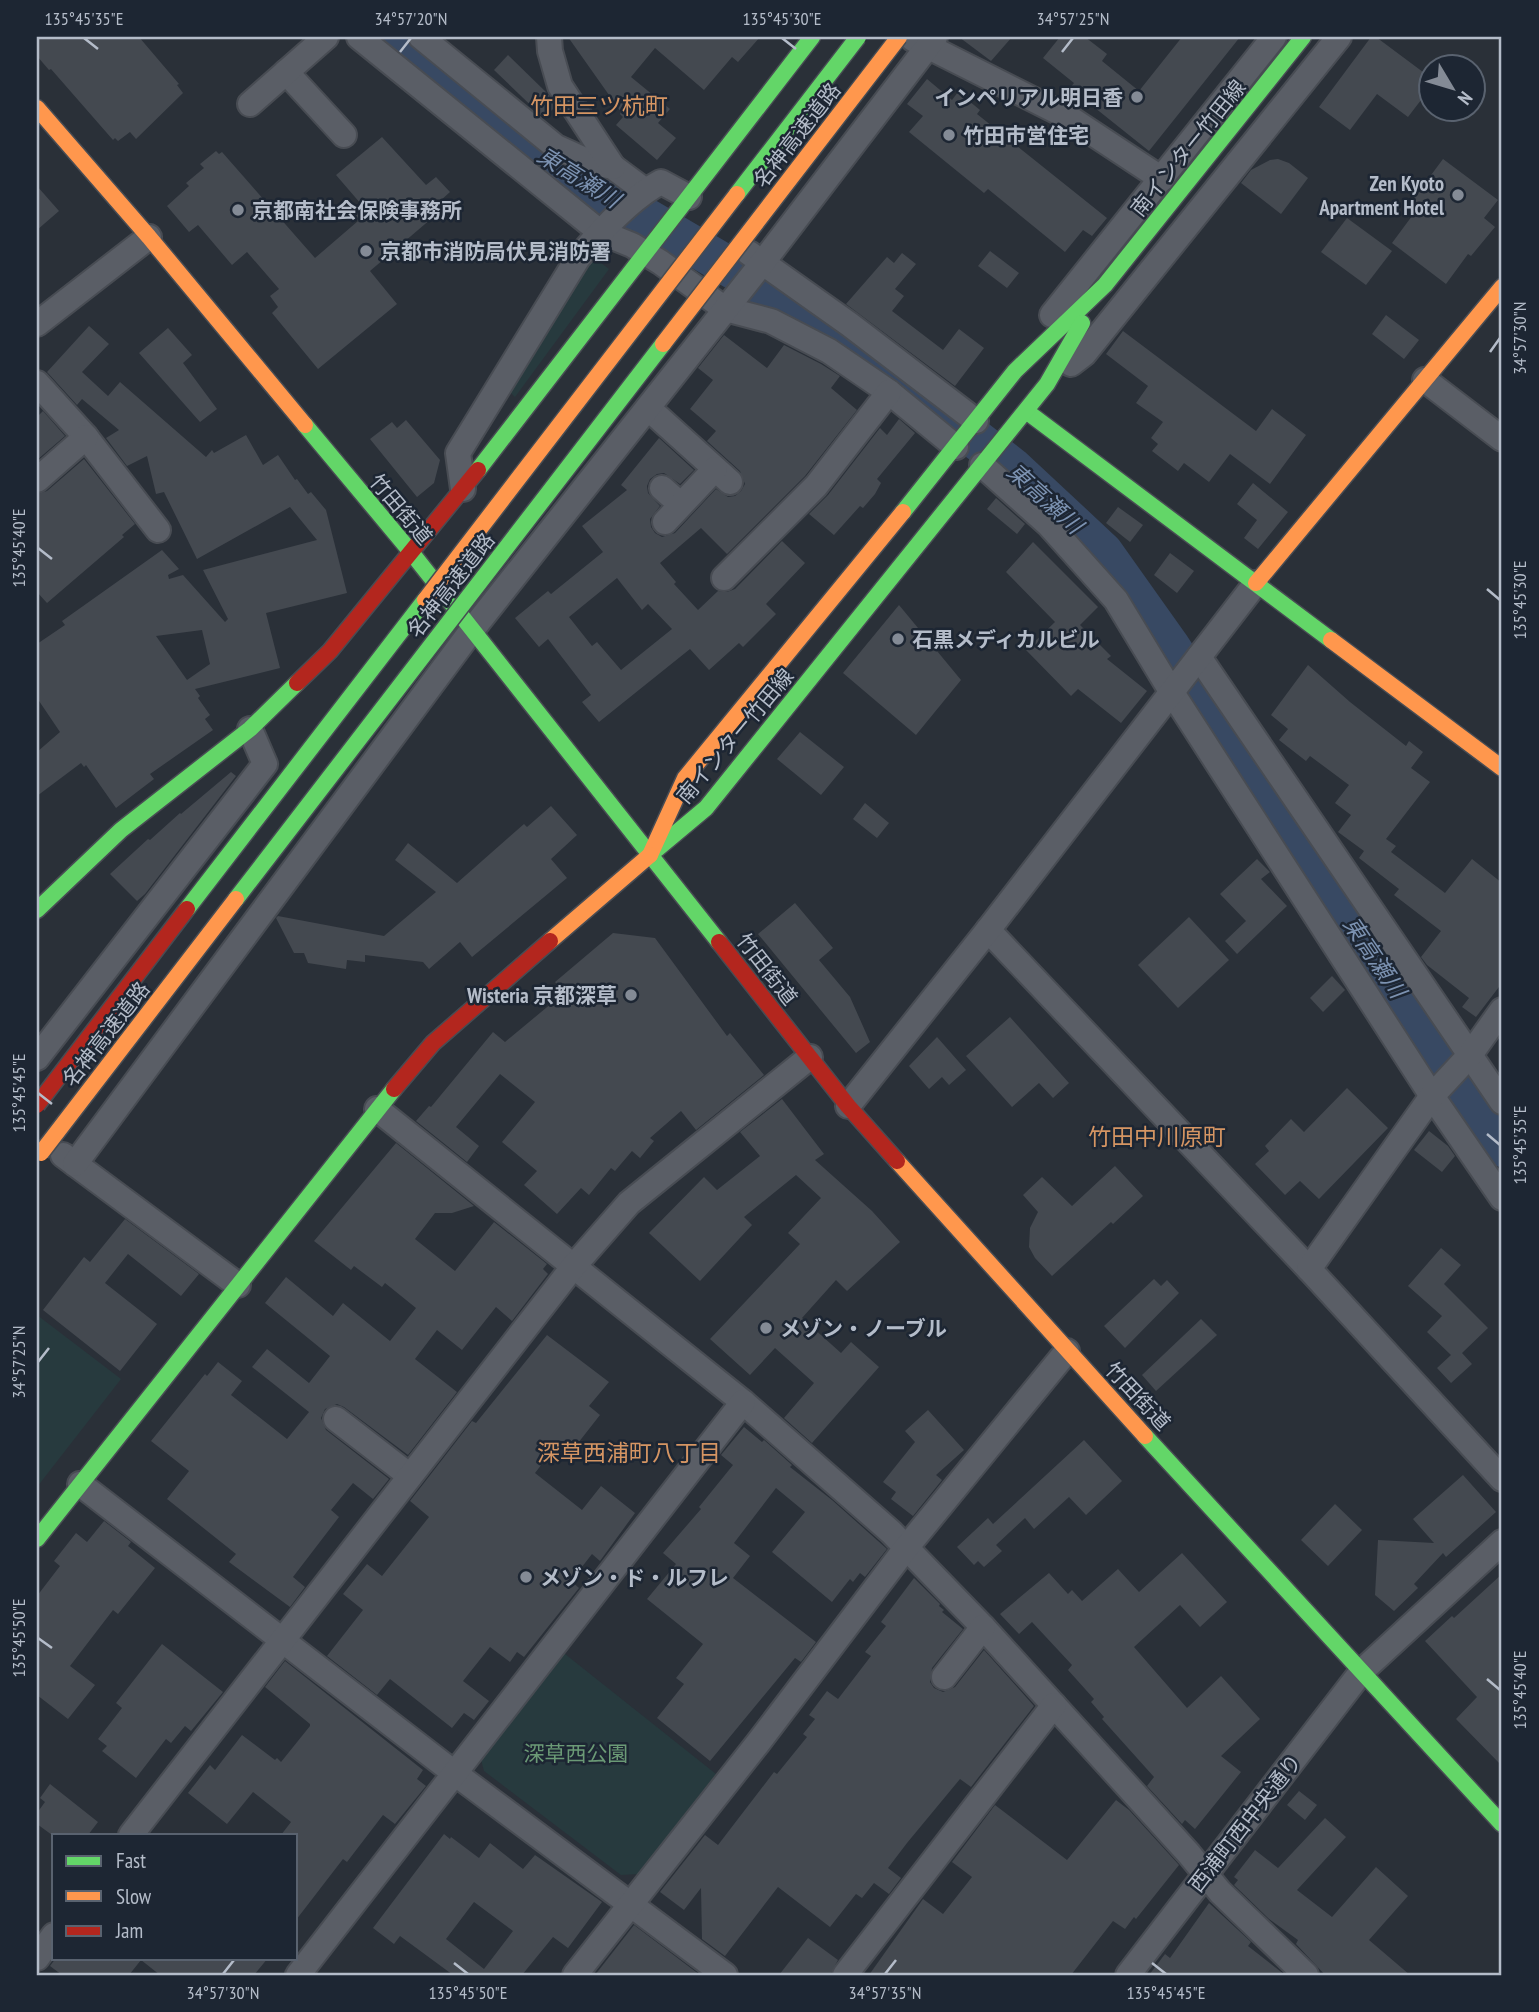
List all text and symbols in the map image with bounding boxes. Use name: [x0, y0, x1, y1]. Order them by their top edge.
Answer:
text: 135°45'35"E: [45, 7, 123, 30]
text: 34°57'20"N: [375, 7, 447, 30]
text: 135°45'30"E: [743, 7, 821, 30]
text: 34°57'25"N: [1037, 7, 1109, 30]
north arrow: [1416, 52, 1486, 122]
street label: 南インター竹田線: [1125, 74, 1251, 222]
street label: 名神高速道路: [748, 77, 846, 193]
place label: インペリアル明日香: [934, 84, 1123, 111]
text: N: [1453, 87, 1478, 110]
marker: インペリアル明日香: [1129, 89, 1145, 105]
district label: 竹田三ツ杭町: [530, 91, 668, 120]
place label: 竹田市営住宅: [963, 122, 1089, 149]
marker: 竹田市営住宅: [941, 127, 957, 143]
water label: 東高瀬川: [532, 140, 628, 215]
place label: Zen Kyoto Apartment Hotel: [1318, 170, 1445, 221]
marker: Zen Kyoto Apartment Hotel: [1450, 187, 1466, 203]
place label: 京都南社会保険事務所: [252, 197, 462, 224]
marker: 京都南社会保険事務所: [230, 202, 246, 218]
place label: 京都市消防局伏見消防署: [380, 238, 611, 265]
marker: 京都市消防局伏見消防署: [358, 243, 374, 259]
text: 34°57'30"N: [1508, 302, 1531, 374]
water label: 東高瀬川: [1001, 456, 1091, 542]
street label: 竹田街道: [364, 468, 438, 550]
text: 135°45'40"E: [7, 509, 30, 587]
street label: 名神高速道路: [402, 527, 500, 643]
text: 135°45'30"E: [1508, 561, 1531, 639]
place label: 石黒メディカルビル: [912, 626, 1100, 653]
marker: 石黒メディカルビル: [890, 631, 906, 647]
street label: 南インター竹田線: [671, 663, 799, 809]
water label: 東高瀬川: [1337, 911, 1414, 1006]
street label: 竹田街道: [731, 928, 803, 1010]
street label: 名神高速道路: [57, 976, 155, 1092]
place label: Wisteria 京都深草: [466, 982, 617, 1009]
marker: Wisteria 京都深草: [623, 987, 639, 1003]
text: 135°45'45"E: [7, 1054, 30, 1132]
text: 135°45'35"E: [1508, 1106, 1531, 1184]
district label: 竹田中川原町: [1088, 1122, 1226, 1151]
place label: メゾン・ノーブル: [780, 1315, 947, 1342]
marker: メゾン・ノーブル: [758, 1320, 774, 1336]
text: 34°57'25"N: [7, 1326, 30, 1398]
street label: 竹田街道: [1099, 1356, 1177, 1436]
district label: 深草西浦町八丁目: [537, 1438, 721, 1467]
place label: メゾン・ド・ルフレ: [540, 1564, 729, 1591]
marker: メゾン・ド・ルフレ: [518, 1569, 534, 1585]
text: 135°45'50"E: [7, 1599, 30, 1677]
text: 135°45'40"E: [1508, 1651, 1531, 1729]
park label: 深草西公園: [524, 1740, 629, 1767]
street label: 西浦町西中央通り: [1183, 1748, 1307, 1898]
legend: [52, 1834, 298, 1960]
text: Fast: [116, 1847, 146, 1874]
text: Slow: [116, 1883, 152, 1910]
text: Jam: [115, 1917, 143, 1944]
text: 34°57'30"N: [187, 1981, 259, 2004]
text: 135°45'50"E: [429, 1981, 507, 2004]
text: 34°57'35"N: [849, 1981, 921, 2004]
text: 135°45'45"E: [1127, 1981, 1205, 2004]

